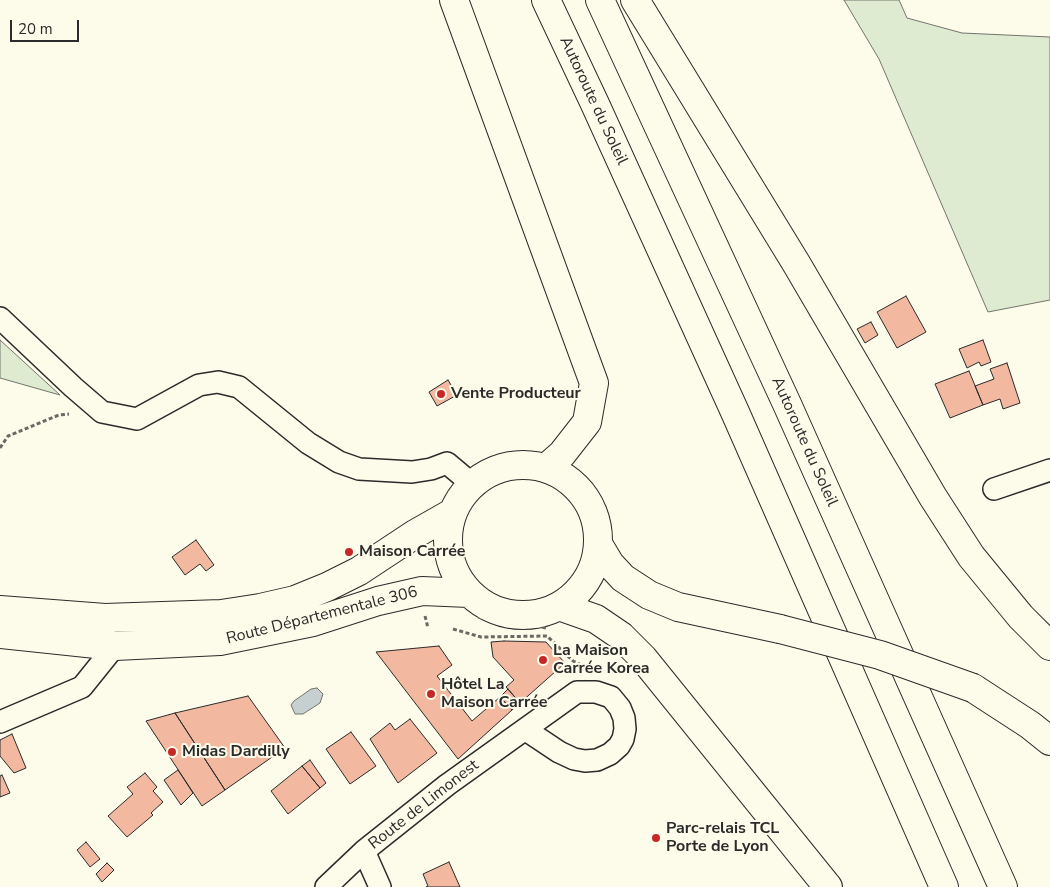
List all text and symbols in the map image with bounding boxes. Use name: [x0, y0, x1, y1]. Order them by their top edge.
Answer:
scale bar: [12, 10, 81, 42]
text: 20 m: [18, 19, 53, 39]
street label: Autoroute du Soleil: [555, 34, 631, 168]
street label: Autoroute du Soleil: [767, 374, 841, 510]
place label: Vente Producteur: [451, 384, 581, 404]
marker: Vente Producteur: [435, 388, 447, 400]
place label: Maison Carrée: [359, 542, 466, 562]
marker: Maison Carrée: [343, 546, 355, 558]
street label: Route Départementale 306: [224, 583, 420, 649]
place label: La Maison Carrée Korea: [553, 641, 650, 679]
marker: La Maison Carrée Korea: [537, 654, 549, 666]
place label: Hôtel La Maison Carrée: [441, 675, 548, 713]
marker: Hôtel La Maison Carrée: [425, 688, 437, 700]
place label: Midas Dardilly: [182, 742, 290, 762]
marker: Midas Dardilly: [166, 746, 178, 758]
street label: Route de Limonest: [365, 756, 483, 854]
place label: Parc-relais TCL Porte de Lyon: [666, 819, 779, 857]
marker: Parc-relais TCL Porte de Lyon: [650, 832, 662, 844]

